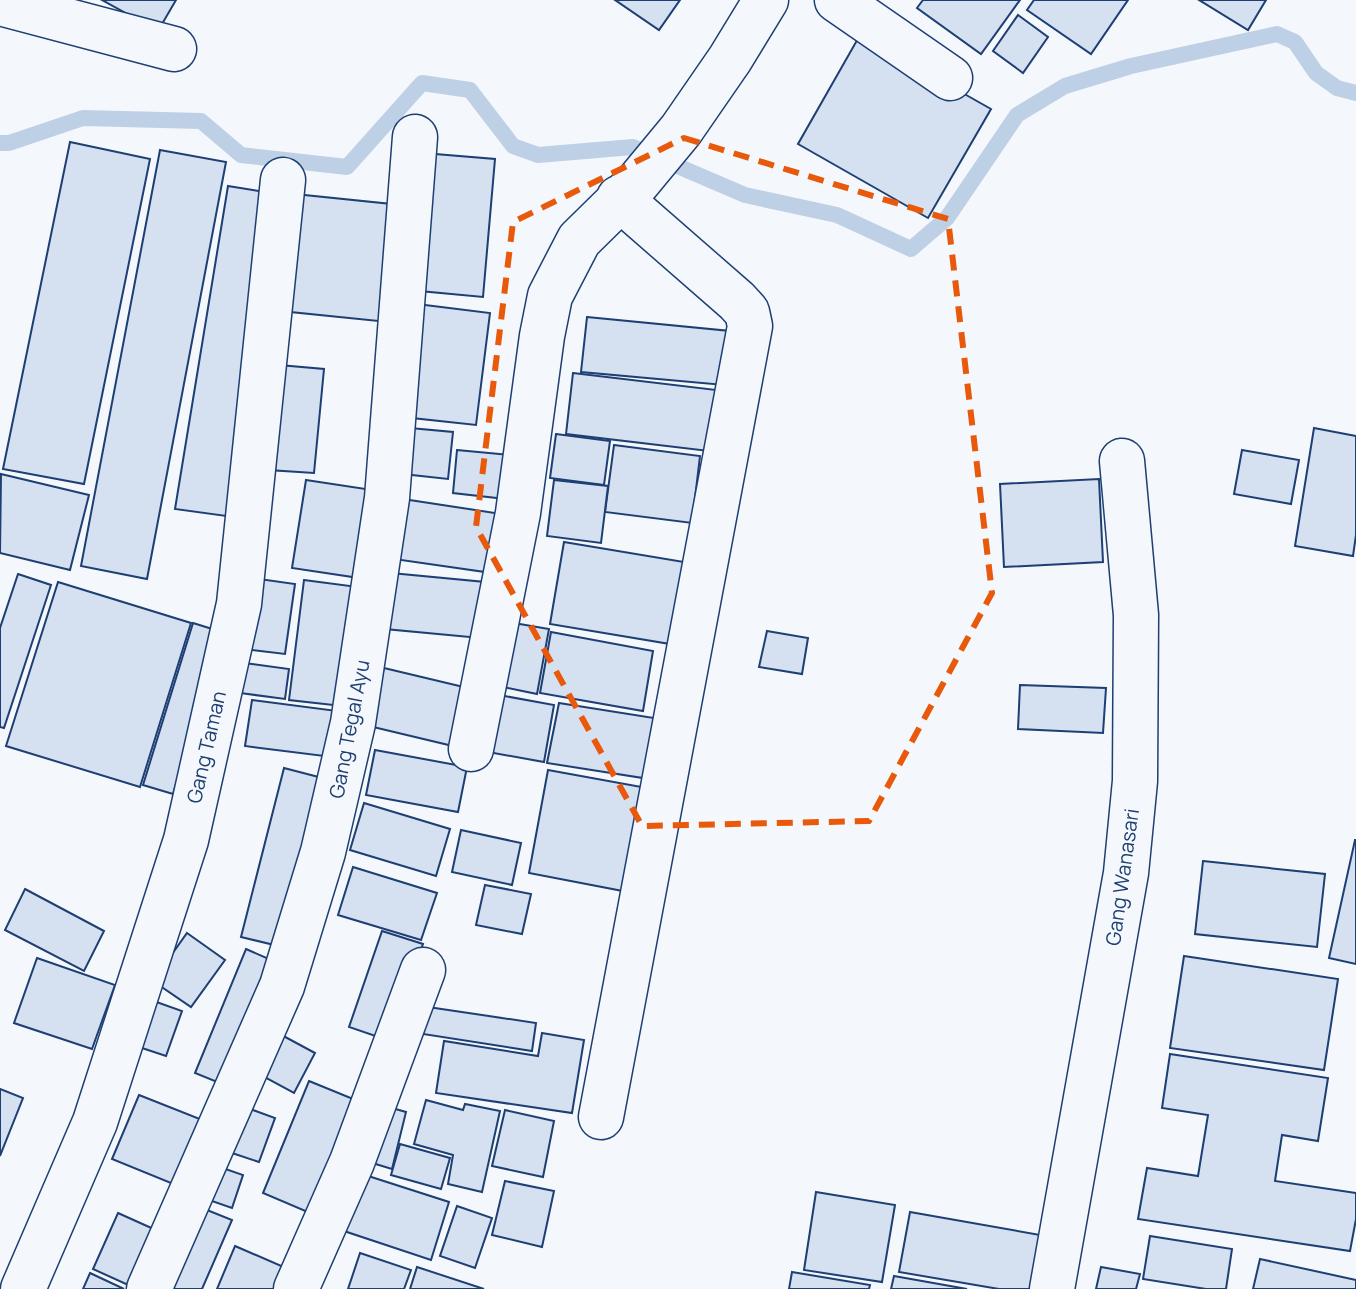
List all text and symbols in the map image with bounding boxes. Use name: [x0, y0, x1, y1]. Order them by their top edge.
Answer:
street label: Gang Tegal Ayu: [322, 657, 376, 801]
street label: Gang Taman: [180, 688, 232, 806]
street label: Gang Wanasari: [1099, 807, 1145, 947]

